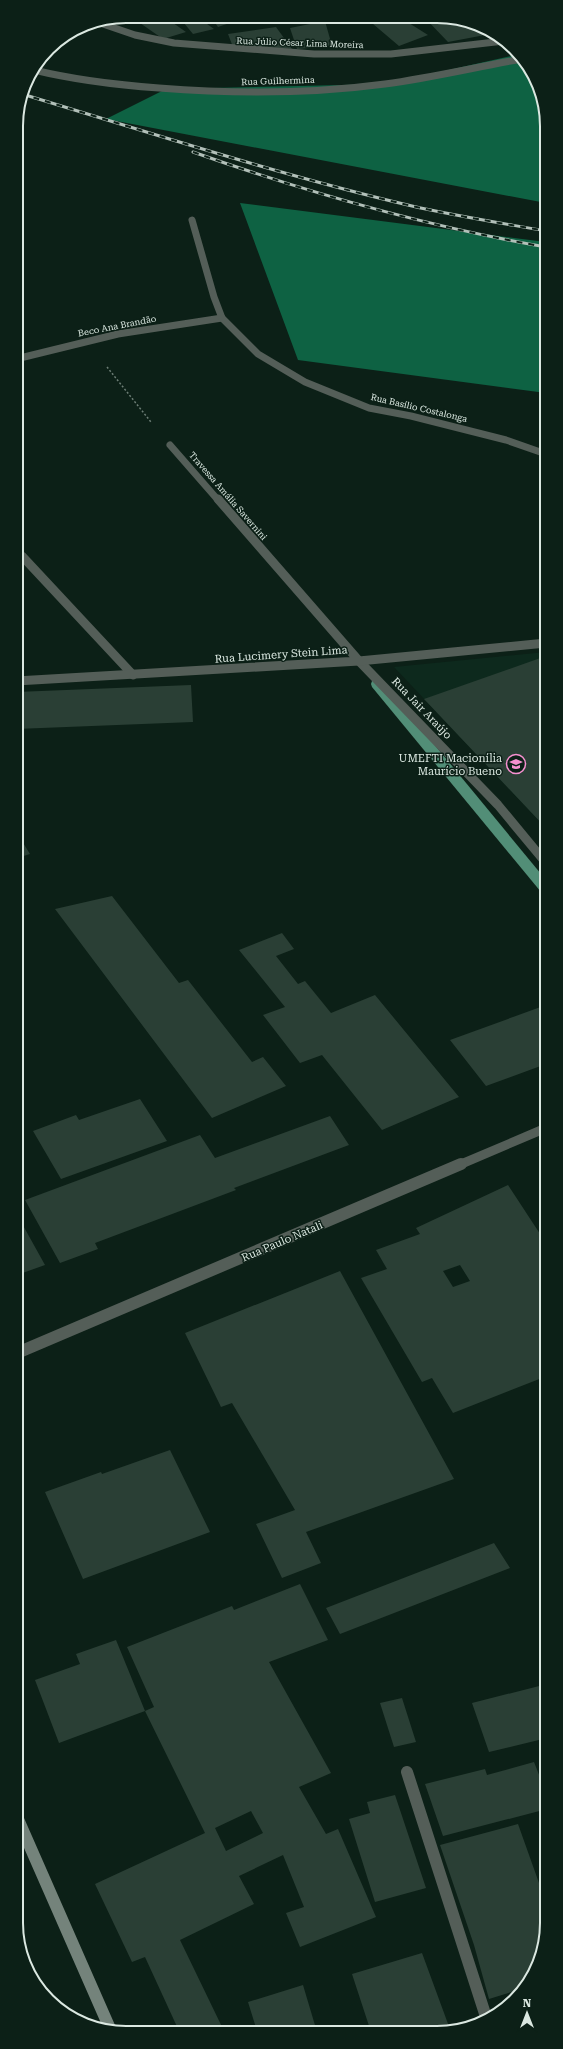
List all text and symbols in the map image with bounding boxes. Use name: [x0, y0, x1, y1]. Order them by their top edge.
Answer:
street label: Rua Júlio César Lima Moreira: [236, 36, 364, 50]
street label: Rua Guilhermina: [241, 75, 315, 87]
street label: Beco Ana Brandão: [77, 313, 157, 338]
street label: Rua Basílio Costalonga: [370, 392, 468, 424]
street label: Travessa Amália Savernini: [187, 450, 269, 542]
street label: Rua Lucimery Stein Lima: [214, 643, 348, 666]
street label: Rua Jair Araújo: [389, 675, 454, 742]
place label: UMEFTI Macionília Maurício Bueno: [399, 752, 502, 778]
school or university icon: UMEFTI Macionília Maurício Bueno: [505, 753, 527, 775]
street label: Rua Paulo Natali: [240, 1218, 325, 1264]
north arrow: [507, 1993, 547, 2033]
text: N: [523, 1997, 532, 2010]

